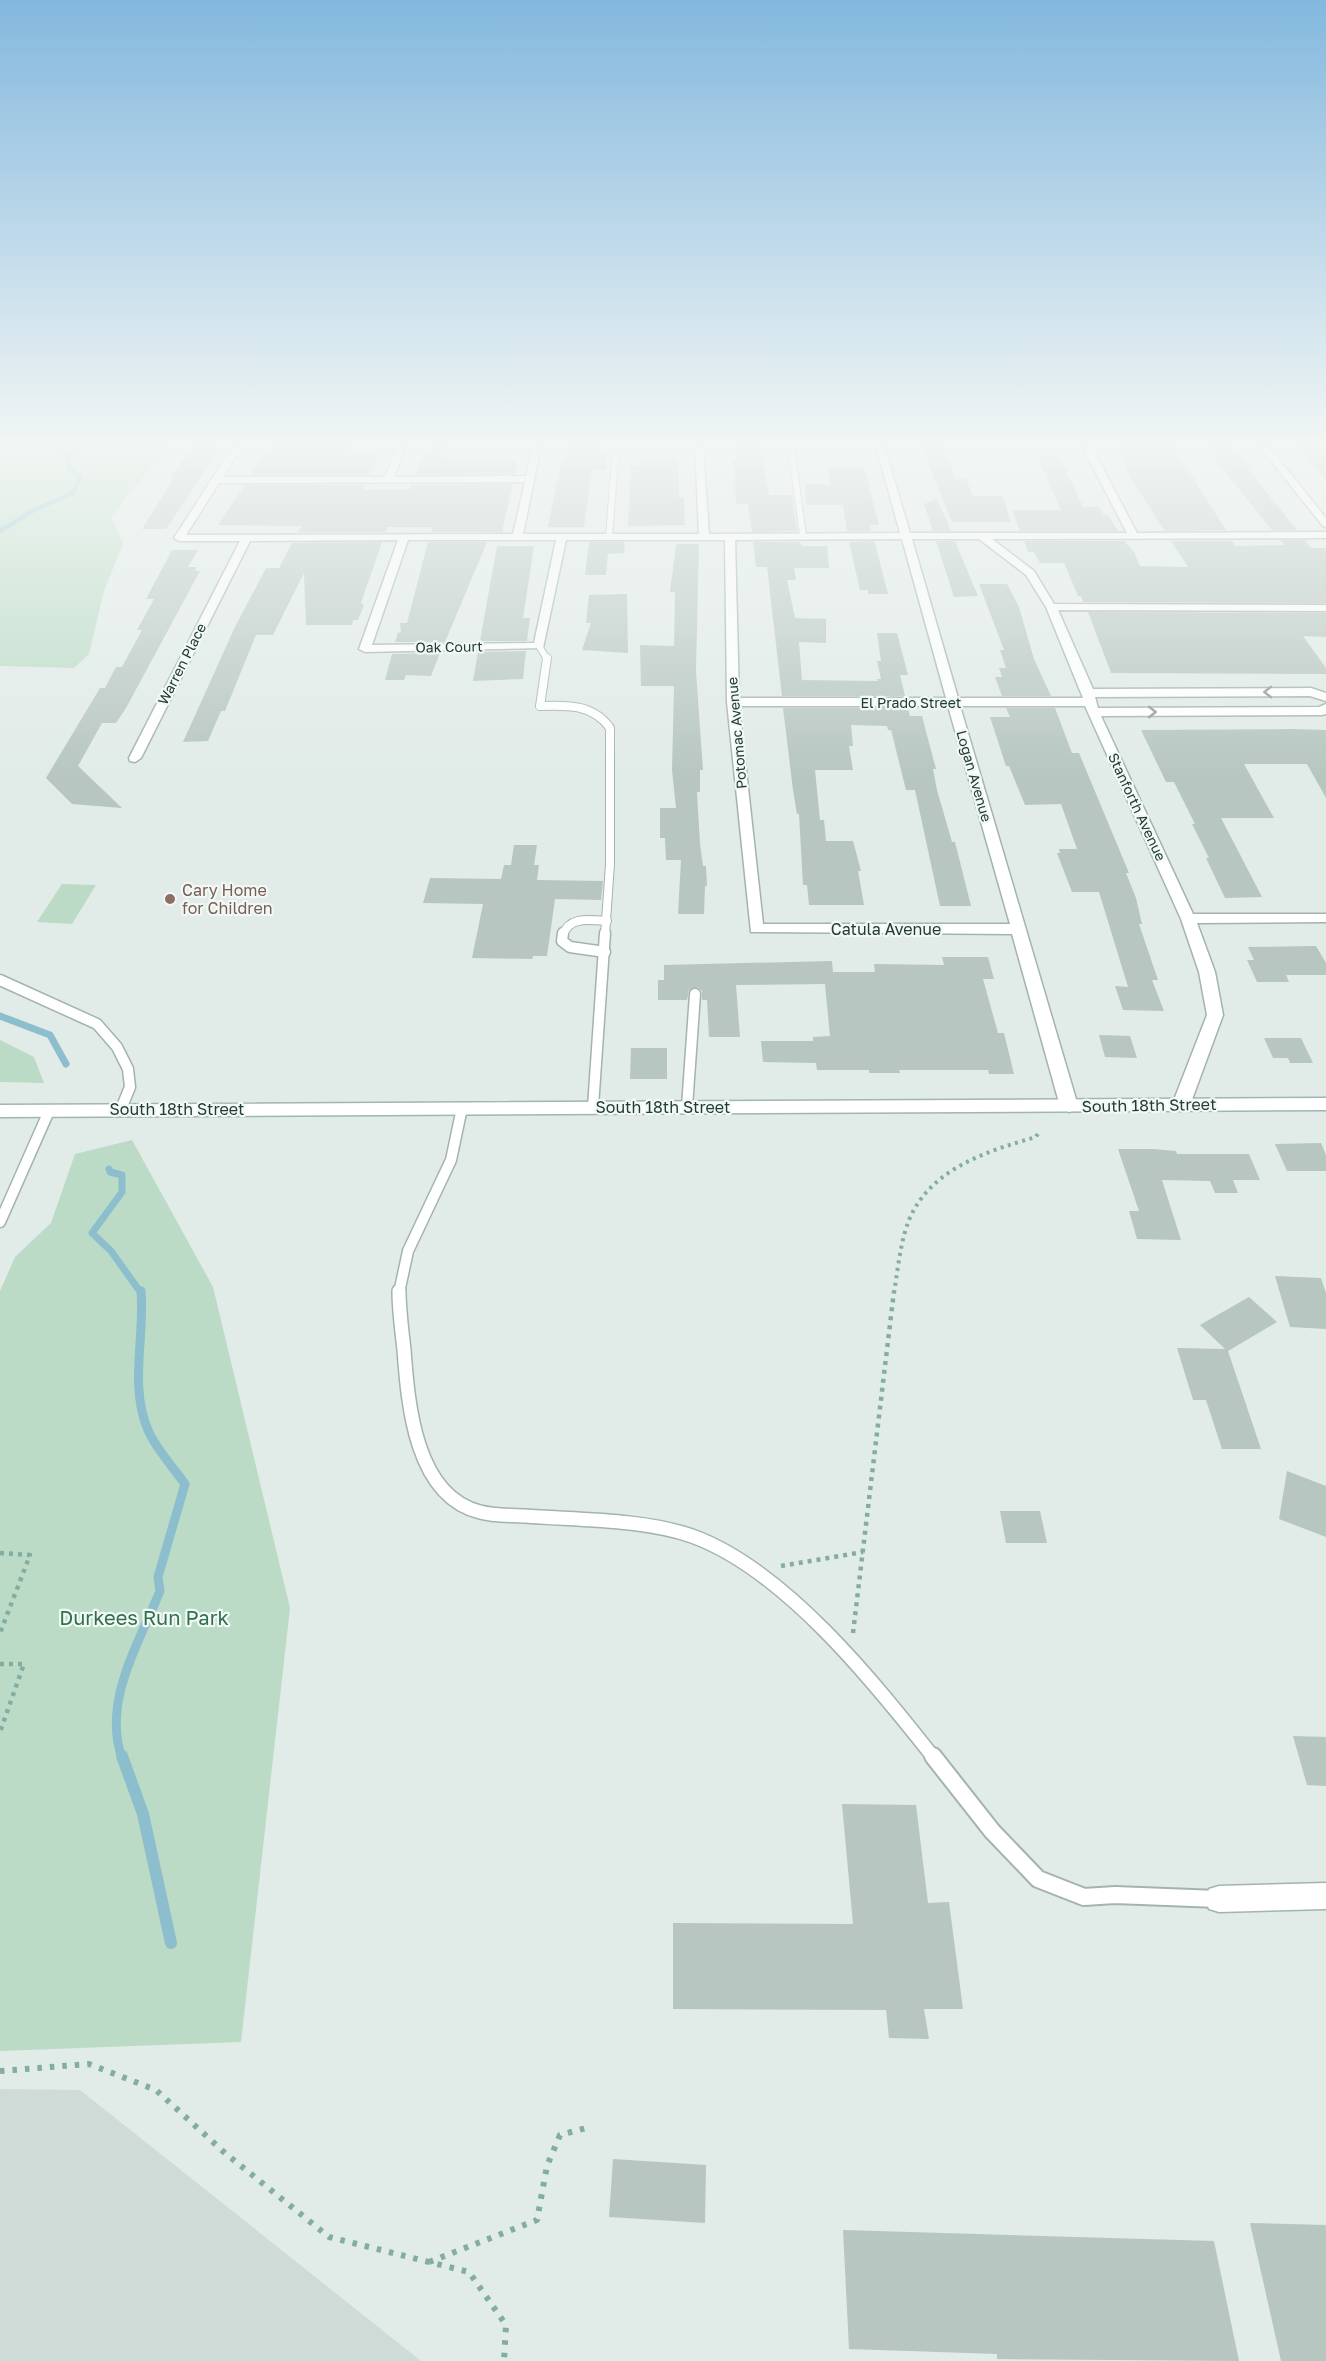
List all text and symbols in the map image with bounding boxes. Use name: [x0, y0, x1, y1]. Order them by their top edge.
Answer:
street label: Warren Place: [154, 620, 209, 707]
street label: Oak Court: [415, 637, 483, 656]
street label: Potomac Avenue: [723, 676, 750, 790]
one-way arrow: [1264, 686, 1273, 698]
street label: El Prado Street: [861, 694, 961, 711]
one-way arrow: [1148, 706, 1157, 718]
street label: Logan Avenue: [953, 728, 996, 824]
street label: Stanforth Avenue: [1105, 750, 1170, 863]
place label: Cary Home for Children: [182, 880, 273, 918]
marker: Cary Home for Children: [163, 892, 177, 906]
street label: Catula Avenue: [831, 919, 941, 939]
street label: South 18th Street: [1081, 1094, 1217, 1116]
street label: South 18th Street: [596, 1097, 730, 1117]
street label: South 18th Street: [110, 1099, 244, 1119]
park label: Durkees Run Park: [59, 1605, 229, 1629]

